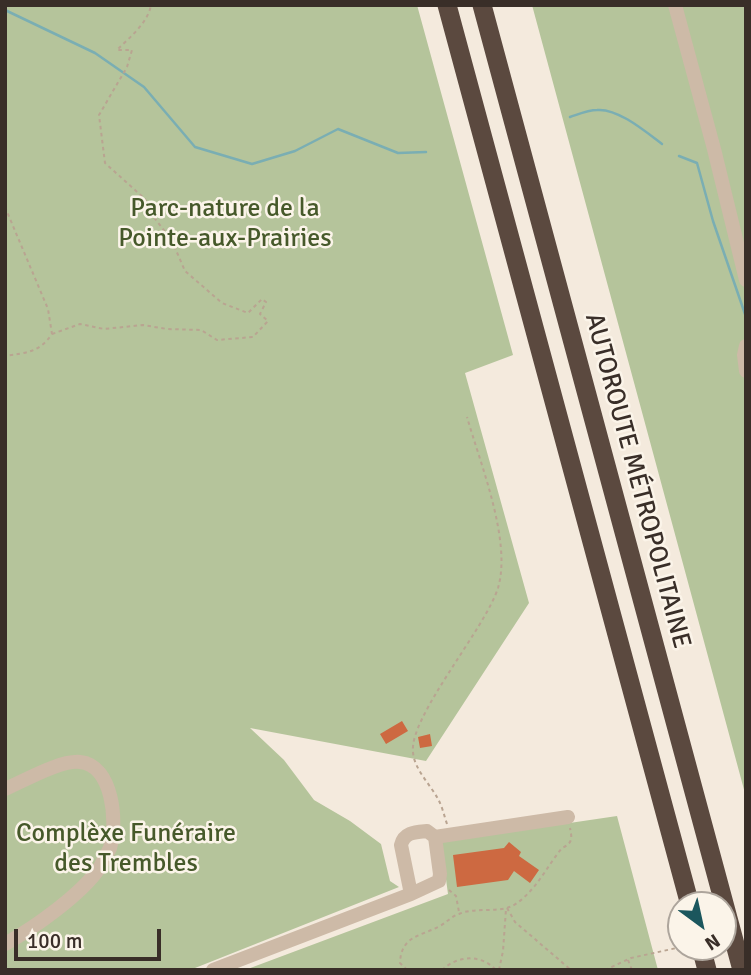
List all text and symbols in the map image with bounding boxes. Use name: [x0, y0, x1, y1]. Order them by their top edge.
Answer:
park label: Parc-nature de la Pointe-aux-Prairies: [118, 193, 332, 255]
street label: AUTOROUTE MÉTROPOLITAINE: [577, 310, 697, 652]
park label: Complèxe Funéraire des Trembles: [16, 818, 236, 880]
north arrow: [667, 891, 737, 961]
scale bar: [18, 916, 164, 960]
text: 100 m: [27, 928, 82, 954]
text: N: [700, 928, 724, 956]

